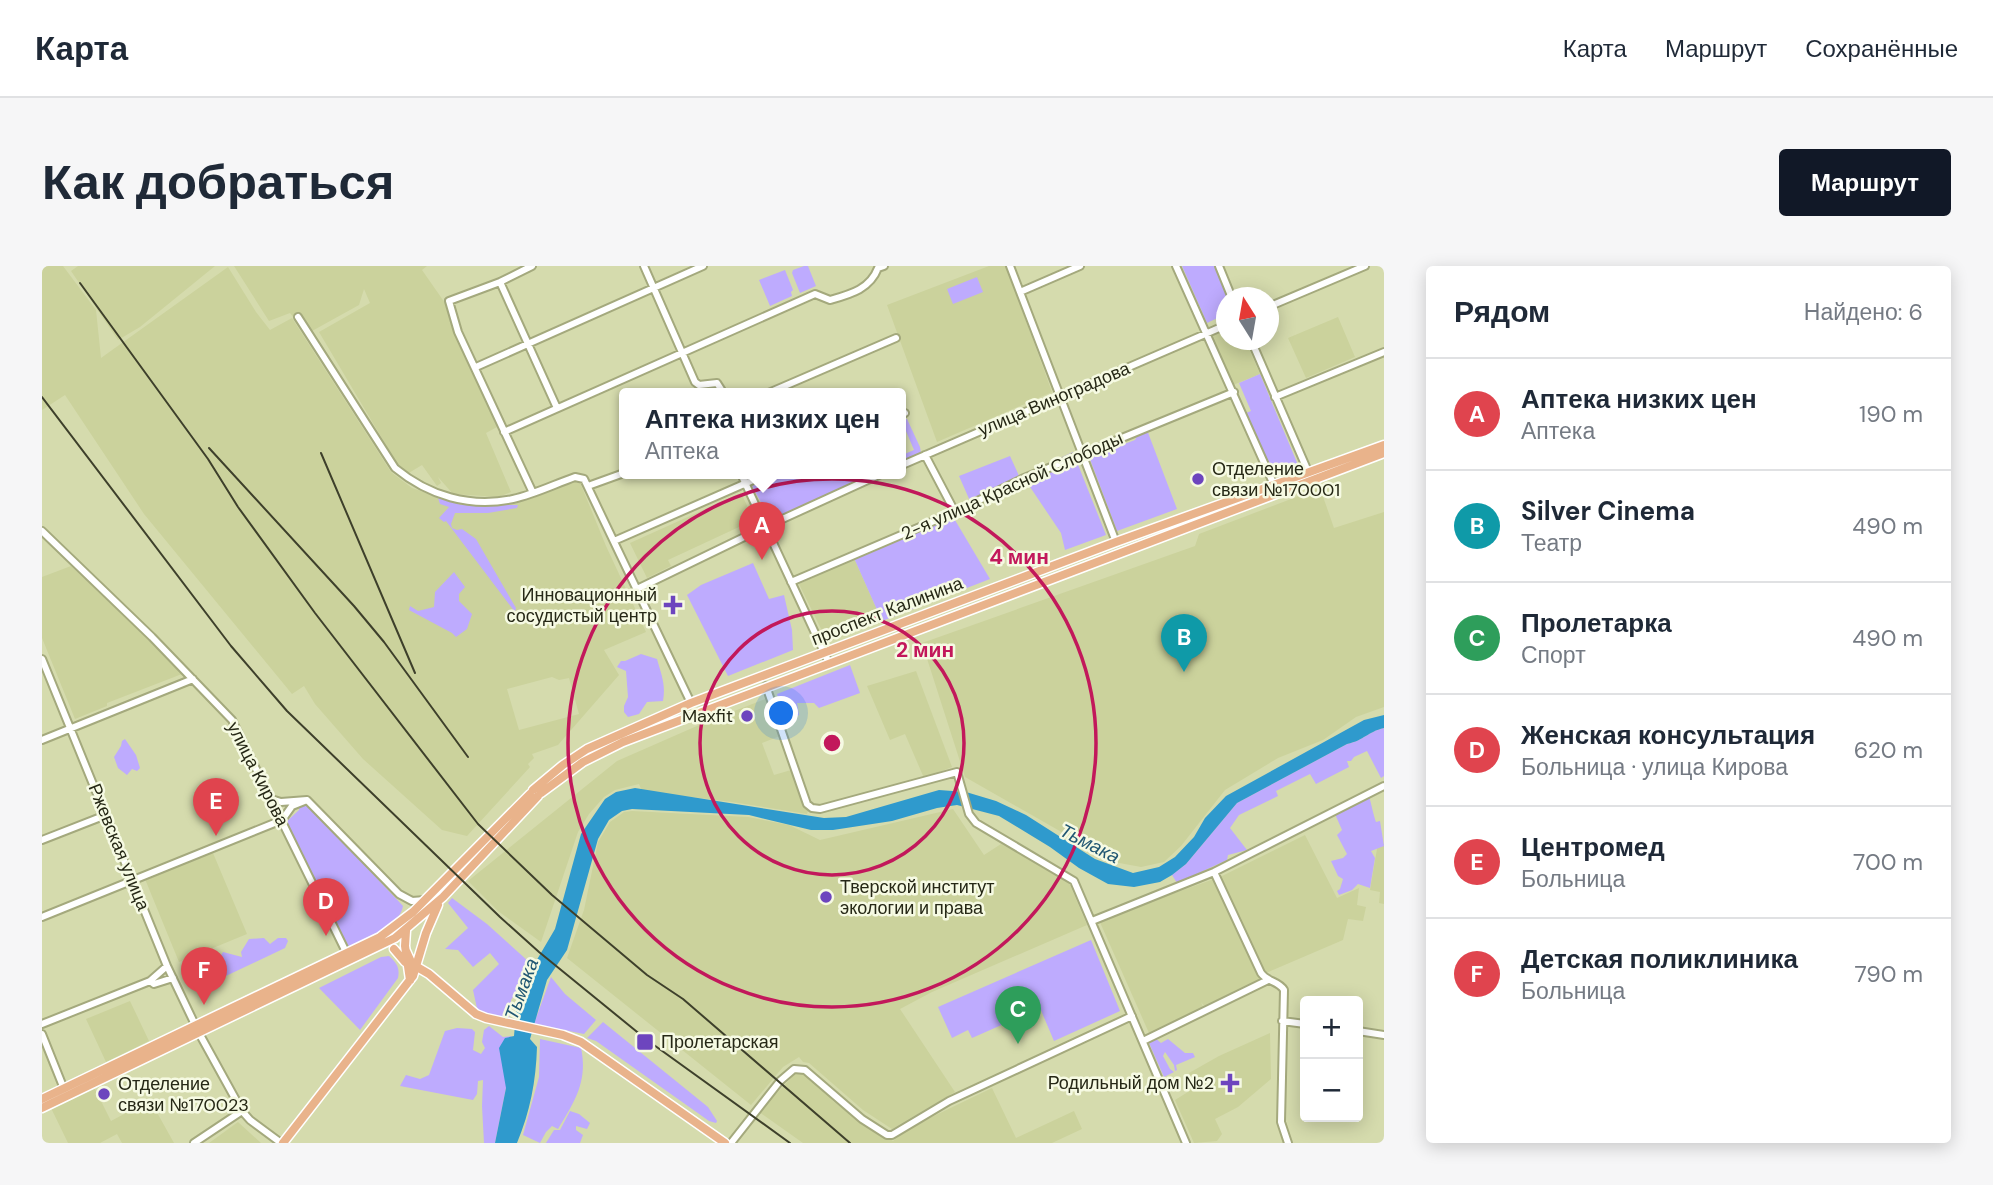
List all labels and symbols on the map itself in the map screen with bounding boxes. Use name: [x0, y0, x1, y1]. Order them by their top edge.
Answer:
north arrow: [1216, 287, 1279, 350]
street label: улица Виноградова: [974, 356, 1135, 442]
street label: 2-я улица Красной Слободы: [897, 426, 1127, 546]
place label: Отделение связи №170001: [1212, 457, 1340, 502]
marker: Отделение связи №170001: [1190, 471, 1206, 487]
pin: A: [739, 502, 785, 560]
text: 4 мин: [989, 543, 1049, 571]
street label: проспект Калинина: [808, 571, 967, 651]
place label: Инновационный сосудистый центр: [506, 583, 657, 628]
marker: Инновационный сосудистый центр: [663, 595, 683, 615]
pin: B: [1161, 614, 1207, 672]
text: 2 мин: [896, 636, 954, 664]
your location: [764, 696, 798, 730]
place label: Maxfit: [682, 704, 733, 728]
marker: Maxfit: [739, 708, 755, 724]
street label: улица Кирова: [221, 718, 295, 831]
centre of rings: [820, 731, 844, 755]
pin: E: [193, 778, 239, 836]
street label: Ржевская улица: [83, 780, 156, 915]
water label: Тьмака: [1056, 818, 1124, 869]
place label: Тверской институт экологии и права: [840, 875, 995, 920]
pin: D: [303, 878, 349, 936]
marker: Тверской институт экологии и права: [818, 889, 834, 905]
pin: F: [181, 947, 227, 1005]
water label: Тьмака: [499, 955, 544, 1024]
pin: C: [995, 986, 1041, 1044]
place label: Пролетарская: [661, 1030, 779, 1054]
marker: Пролетарская: [635, 1032, 655, 1052]
place label: Родильный дом №2: [1048, 1071, 1214, 1095]
place label: Отделение связи №170023: [118, 1072, 249, 1117]
marker: Родильный дом №2: [1220, 1073, 1240, 1093]
marker: Отделение связи №170023: [96, 1086, 112, 1102]

